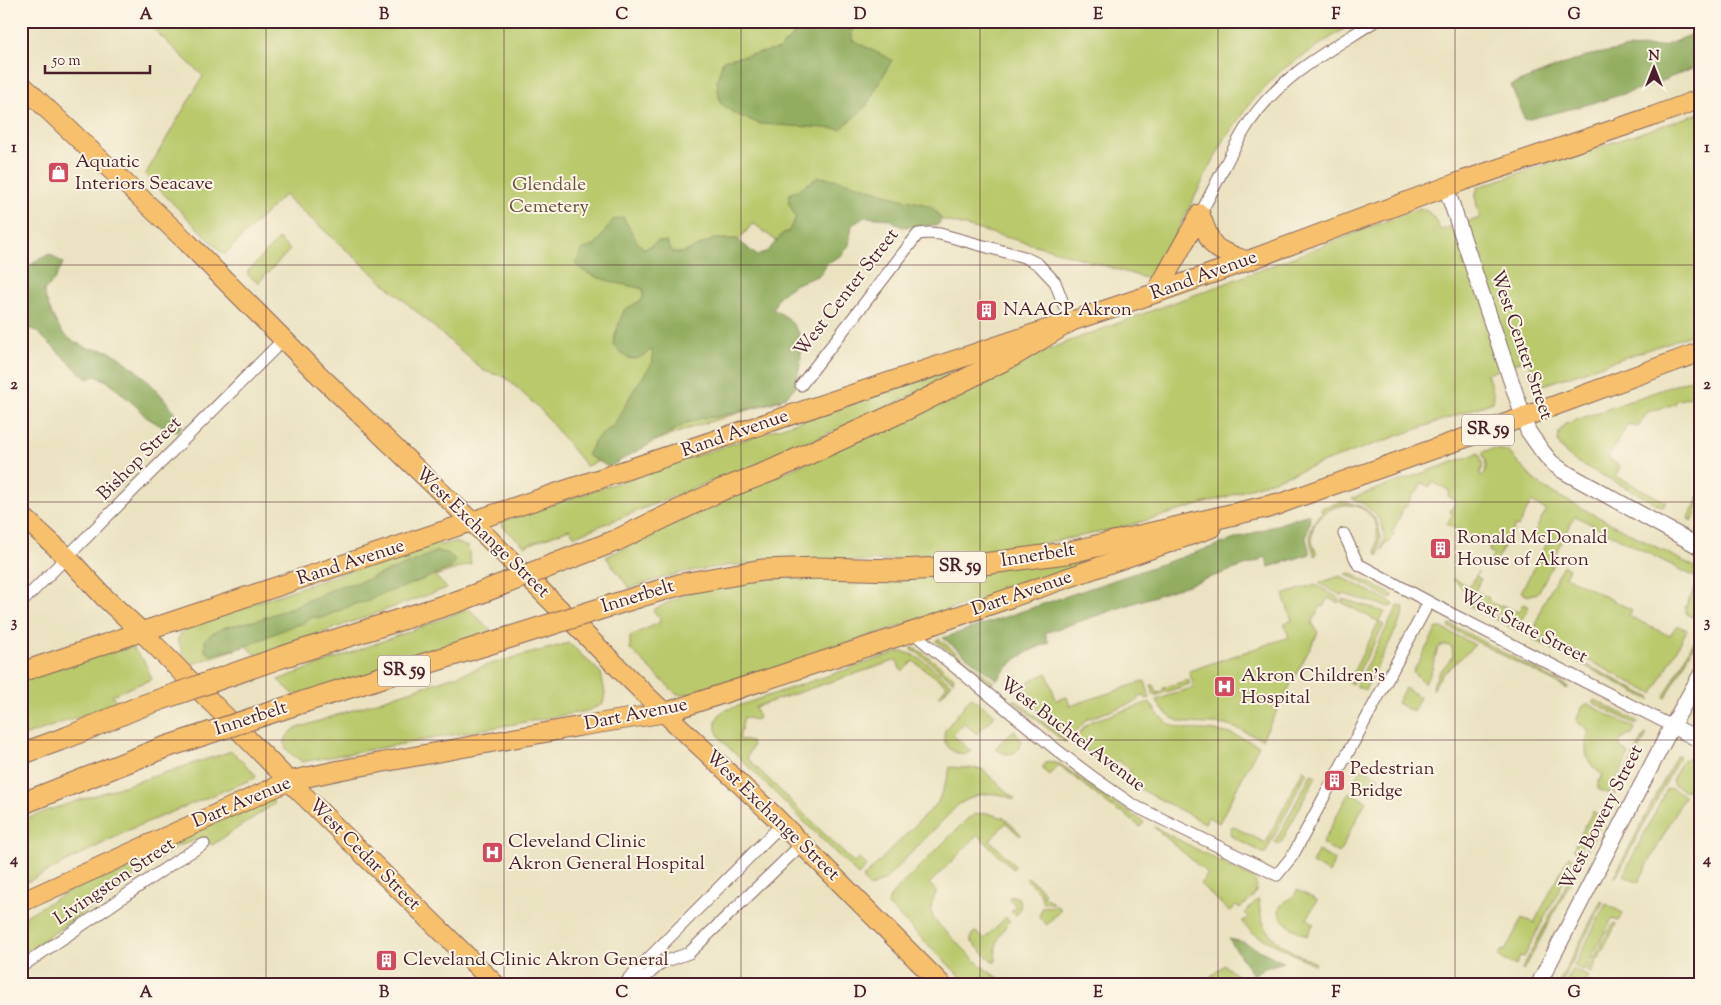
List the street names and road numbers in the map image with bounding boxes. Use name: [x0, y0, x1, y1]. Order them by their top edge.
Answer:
street label: West Center Street: [788, 223, 906, 363]
street label: Rand Avenue: [1147, 244, 1261, 308]
street label: West Center Street: [1483, 267, 1559, 424]
street label: Rand Avenue: [678, 403, 792, 465]
street label: Bishop Street: [92, 410, 189, 507]
road number: SR 59: [1462, 414, 1514, 446]
street label: West Exchange Street: [408, 461, 556, 605]
street label: Rand Avenue: [294, 533, 408, 593]
street label: Innerbelt: [999, 537, 1078, 575]
road number: SR 59: [934, 552, 986, 582]
street label: Dart Avenue: [968, 564, 1076, 624]
street label: Innerbelt: [598, 573, 678, 621]
street label: West State Street: [1454, 583, 1592, 671]
road number: SR 59: [378, 656, 430, 686]
street label: West Buchtel Avenue: [993, 671, 1151, 799]
street label: Dart Avenue: [582, 692, 690, 738]
street label: Innerbelt: [211, 694, 291, 743]
street label: West Bowery Street: [1554, 740, 1651, 895]
street label: West Exchange Street: [698, 744, 846, 888]
street label: Dart Avenue: [189, 770, 296, 836]
street label: West Cedar Street: [302, 793, 427, 918]
street label: Livingston Street: [49, 831, 181, 933]

